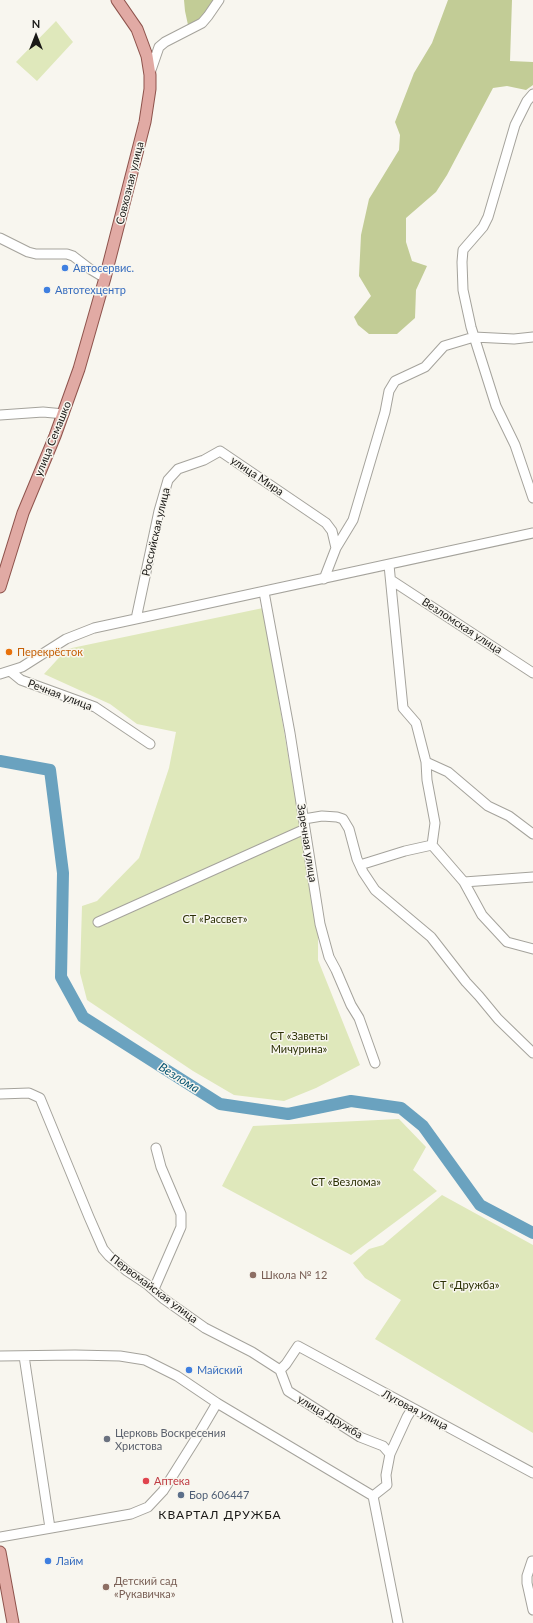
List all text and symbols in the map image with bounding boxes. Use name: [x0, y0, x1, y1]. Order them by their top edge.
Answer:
north arrow: [16, 16, 56, 56]
text: N: [32, 17, 40, 30]
street label: Совхозная улица: [113, 140, 147, 226]
place label: Автосервис.: [73, 261, 134, 275]
marker: Автосервис.: [60, 263, 70, 273]
place label: Автотехцентр: [55, 283, 126, 297]
marker: Автотехцентр: [42, 285, 52, 295]
street label: улица Семашко: [32, 399, 74, 479]
street label: улица Мира: [228, 453, 286, 499]
street label: Российская улица: [139, 487, 173, 577]
street label: Везломская улица: [419, 595, 505, 657]
place label: Перекрёсток: [17, 645, 83, 659]
marker: Перекрёсток: [4, 647, 14, 657]
street label: Речная улица: [26, 677, 94, 713]
street label: Заречная улица: [294, 803, 320, 883]
park label: СТ «Рассвет»: [182, 912, 248, 926]
park label: СТ «Заветы Мичурина»: [270, 1029, 328, 1055]
water label: Везлома: [156, 1060, 202, 1096]
park label: СТ «Везлома»: [311, 1175, 381, 1189]
street label: Первомайская улица: [108, 1252, 200, 1326]
place label: Школа № 12: [261, 1268, 327, 1282]
marker: Школа № 12: [248, 1270, 258, 1280]
park label: СТ «Дружба»: [433, 1278, 499, 1292]
place label: Майский: [197, 1363, 242, 1377]
marker: Майский: [184, 1365, 194, 1375]
street label: Луговая улица: [380, 1387, 450, 1433]
street label: улица Дружба: [295, 1392, 365, 1442]
place label: Церковь Воскресения Христова: [115, 1426, 226, 1452]
marker: Церковь Воскресения Христова: [102, 1434, 112, 1444]
place label: Аптека: [154, 1474, 190, 1488]
marker: Аптека: [141, 1476, 151, 1486]
place label: Бор 606447: [189, 1488, 249, 1502]
marker: Бор 606447: [176, 1490, 186, 1500]
district label: КВАРТАЛ ДРУЖБА: [158, 1508, 282, 1522]
place label: Лайм: [56, 1554, 83, 1568]
marker: Лайм: [43, 1556, 53, 1566]
place label: Детский сад «Рукавичка»: [114, 1574, 177, 1600]
marker: Детский сад «Рукавичка»: [101, 1582, 111, 1592]

